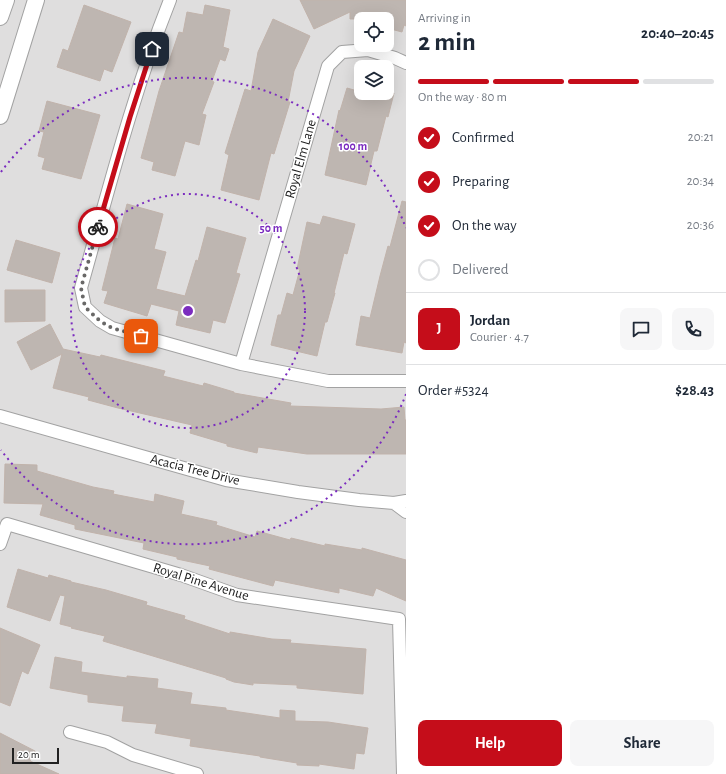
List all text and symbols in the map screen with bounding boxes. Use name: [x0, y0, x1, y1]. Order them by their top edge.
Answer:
map controls: [354, 12, 394, 100]
button: locate: [354, 12, 394, 52]
text: Arriving in: [418, 12, 471, 25]
text: 20:40–20:45: [641, 26, 714, 41]
text: 2 min: [418, 29, 476, 55]
pin: [135, 32, 169, 66]
icon: home: [141, 38, 163, 60]
button: layers: [354, 60, 394, 100]
text: On the way · 80 m: [418, 91, 507, 104]
street label: Royal Elm Lane: [283, 118, 319, 200]
icon: check: [418, 127, 440, 149]
text: Confirmed: [452, 130, 514, 145]
text: 20:21: [688, 131, 714, 144]
text: 100 m: [339, 140, 367, 152]
icon: check: [418, 171, 440, 193]
text: Preparing: [452, 174, 509, 189]
text: 20:34: [687, 175, 714, 188]
courier: [78, 207, 118, 247]
icon: check: [418, 215, 440, 237]
icon: bike: [87, 216, 109, 238]
text: On the way: [452, 218, 517, 233]
text: 20:36: [687, 219, 714, 232]
text: 50 m: [260, 222, 283, 234]
text: Delivered: [452, 262, 509, 277]
centre of rings: [181, 304, 195, 318]
button: chat: [620, 308, 662, 350]
button: phone: [672, 308, 714, 350]
text: Jordan: [470, 313, 510, 328]
pin: [124, 319, 158, 353]
text: J: [436, 321, 442, 336]
icon: bag: [130, 325, 152, 347]
text: Courier · 4.7: [470, 331, 529, 344]
text: Order #5324: [418, 383, 489, 398]
text: $28.43: [675, 383, 714, 398]
street label: Acacia Tree Drive: [149, 452, 241, 488]
street label: Royal Pine Avenue: [151, 561, 251, 603]
button: Help: [418, 720, 562, 766]
button: Share: [570, 720, 714, 766]
scale bar: [12, 746, 59, 765]
text: 20 m: [18, 749, 39, 760]

